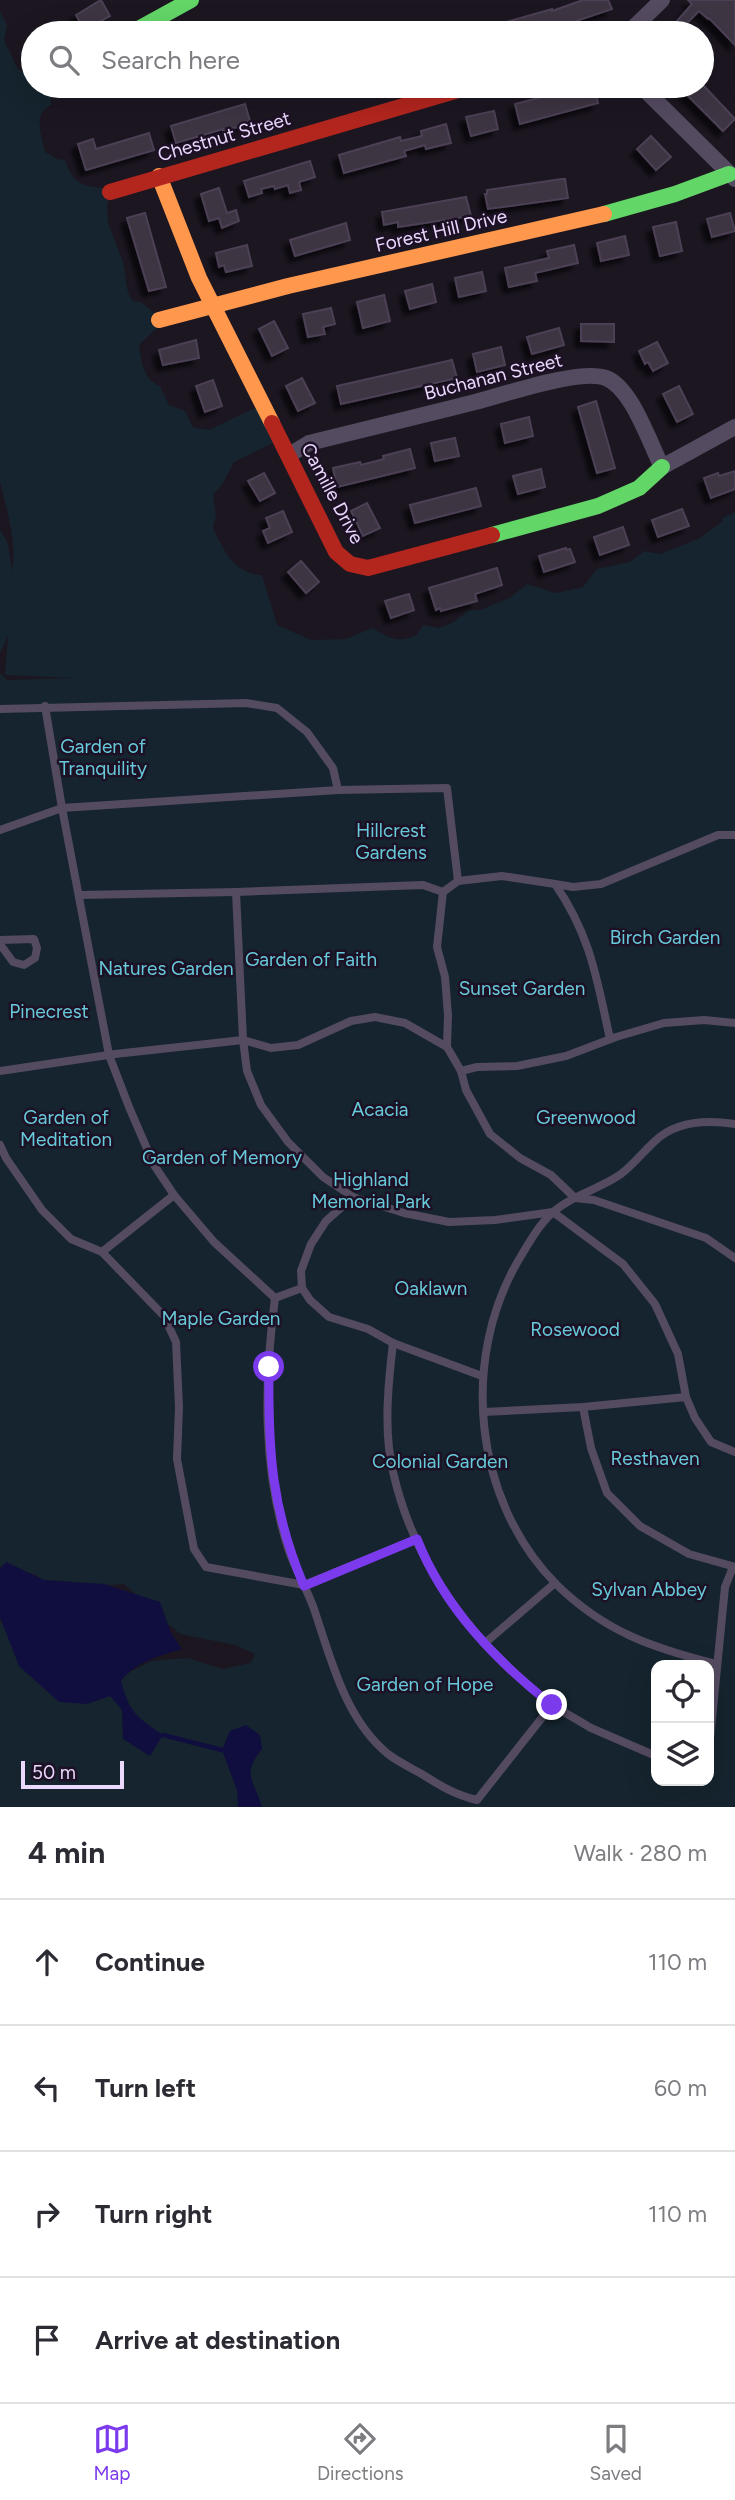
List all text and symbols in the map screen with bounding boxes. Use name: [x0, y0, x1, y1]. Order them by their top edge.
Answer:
search box: [21, 21, 714, 98]
icon: search: [45, 41, 83, 79]
text: Search here: [101, 44, 240, 76]
street label: Chestnut Street: [155, 107, 293, 166]
street label: Forest Hill Drive: [373, 204, 509, 257]
street label: Buchanan Street: [422, 348, 565, 405]
street label: Camille Drive: [296, 439, 369, 548]
park label: Garden of Tranquility: [59, 735, 147, 780]
park label: Hillcrest Gardens: [355, 819, 427, 864]
park label: Birch Garden: [610, 926, 720, 949]
park label: Garden of Faith: [245, 948, 377, 971]
park label: Natures Garden: [98, 957, 234, 980]
park label: Sunset Garden: [459, 977, 585, 1000]
park label: Pinecrest: [9, 1000, 89, 1023]
park label: Acacia: [351, 1098, 409, 1121]
park label: Garden of Meditation: [20, 1106, 112, 1151]
park label: Greenwood: [536, 1106, 636, 1129]
park label: Garden of Memory: [142, 1146, 302, 1169]
park label: Highland Memorial Park: [311, 1168, 431, 1213]
park label: Oaklawn: [395, 1277, 467, 1300]
park label: Maple Garden: [162, 1307, 280, 1330]
park label: Rosewood: [530, 1318, 620, 1341]
route start: [253, 1351, 284, 1382]
park label: Resthaven: [610, 1447, 700, 1470]
park label: Colonial Garden: [372, 1450, 508, 1473]
park label: Sylvan Abbey: [591, 1578, 707, 1601]
map controls: [651, 1660, 714, 1786]
button: locate: [651, 1660, 714, 1723]
park label: Garden of Hope: [357, 1673, 493, 1696]
route end: [536, 1689, 567, 1720]
button: layers: [651, 1723, 714, 1786]
scale bar: [21, 1758, 124, 1790]
text: 50 m: [32, 1761, 76, 1784]
text: 4 min: [28, 1834, 105, 1871]
text: Walk · 280 m: [574, 1839, 707, 1867]
icon: ahead: [28, 1943, 66, 1981]
text: Continue: [95, 1946, 205, 1978]
text: 110 m: [648, 1948, 707, 1976]
icon: left: [28, 2069, 66, 2107]
text: Turn left: [95, 2072, 196, 2104]
text: 60 m: [654, 2074, 707, 2102]
icon: right: [28, 2195, 66, 2233]
text: Turn right: [95, 2198, 212, 2230]
text: 110 m: [648, 2200, 707, 2228]
icon: arrive: [28, 2321, 66, 2359]
text: Arrive at destination: [95, 2324, 340, 2356]
tab: Map: [93, 2420, 131, 2485]
tab: Directions: [317, 2420, 404, 2485]
tab: Saved: [590, 2420, 642, 2485]

